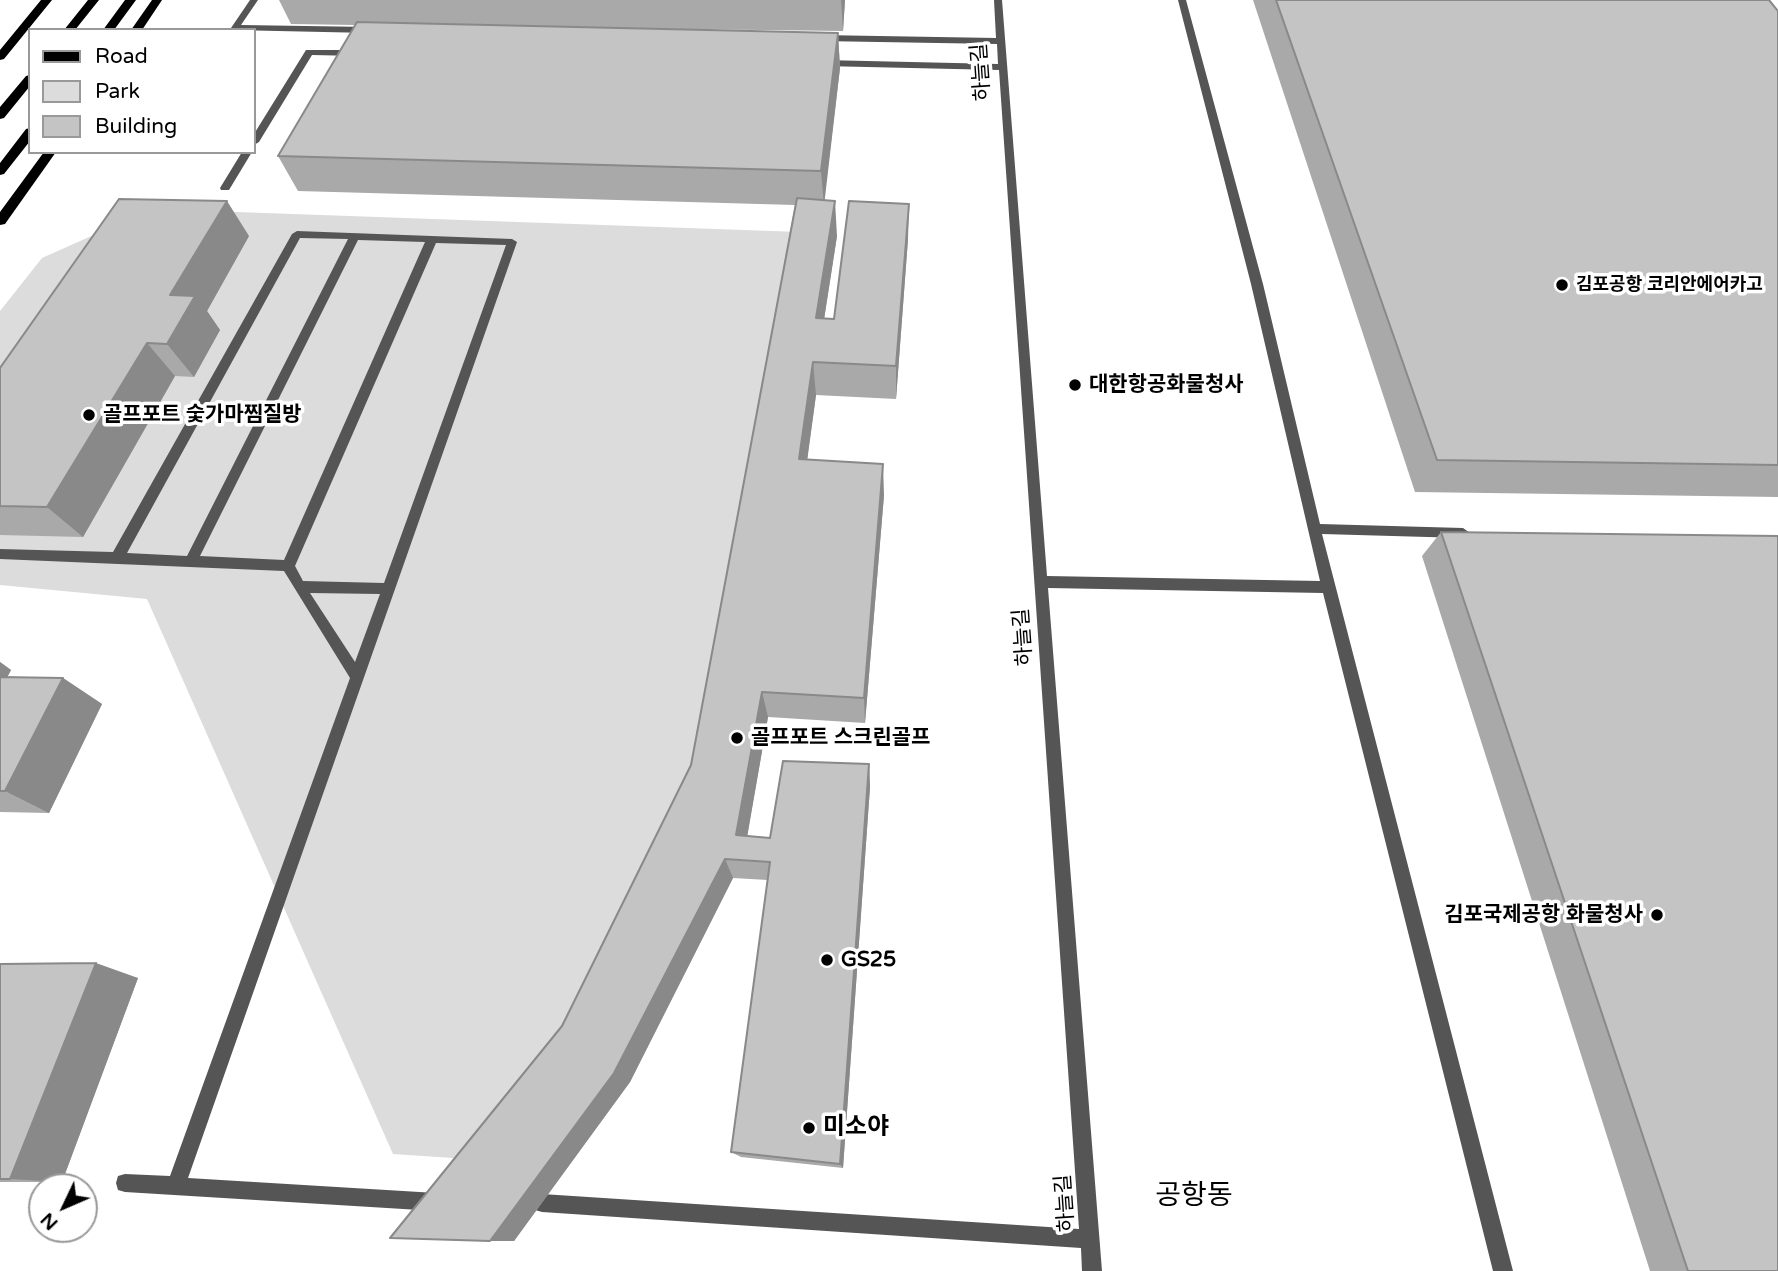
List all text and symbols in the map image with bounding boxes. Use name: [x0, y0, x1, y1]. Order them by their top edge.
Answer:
legend: [28, 28, 256, 154]
street label: 하늘길: [967, 42, 997, 102]
text: Road: [95, 44, 148, 69]
text: Park: [95, 79, 140, 104]
text: Building: [95, 114, 177, 139]
place label: 김포공항 코리안에어카고: [1576, 274, 1763, 296]
marker: 김포공항 코리안에어카고: [1554, 277, 1570, 293]
place label: 대한항공화물청사: [1089, 372, 1244, 398]
marker: 대한항공화물청사: [1067, 377, 1083, 393]
place label: 골프포트 숯가마찜질방: [103, 402, 302, 428]
marker: 골프포트 숯가마찜질방: [81, 407, 97, 423]
street label: 하늘길: [1009, 607, 1039, 667]
place label: 골프포트 스크린골프: [751, 725, 930, 751]
marker: 골프포트 스크린골프: [729, 730, 745, 746]
place label: 김포국제공항 화물청사: [1444, 902, 1643, 928]
marker: 김포국제공항 화물청사: [1649, 907, 1665, 923]
place label: GS25: [841, 947, 896, 973]
marker: GS25: [819, 952, 835, 968]
place label: 미소야: [823, 1114, 889, 1142]
marker: 미소야: [801, 1120, 817, 1136]
north arrow: [28, 1173, 98, 1243]
street label: 하늘길: [1051, 1173, 1081, 1233]
district label: 공항동: [1155, 1180, 1233, 1214]
text: N: [36, 1208, 63, 1234]

